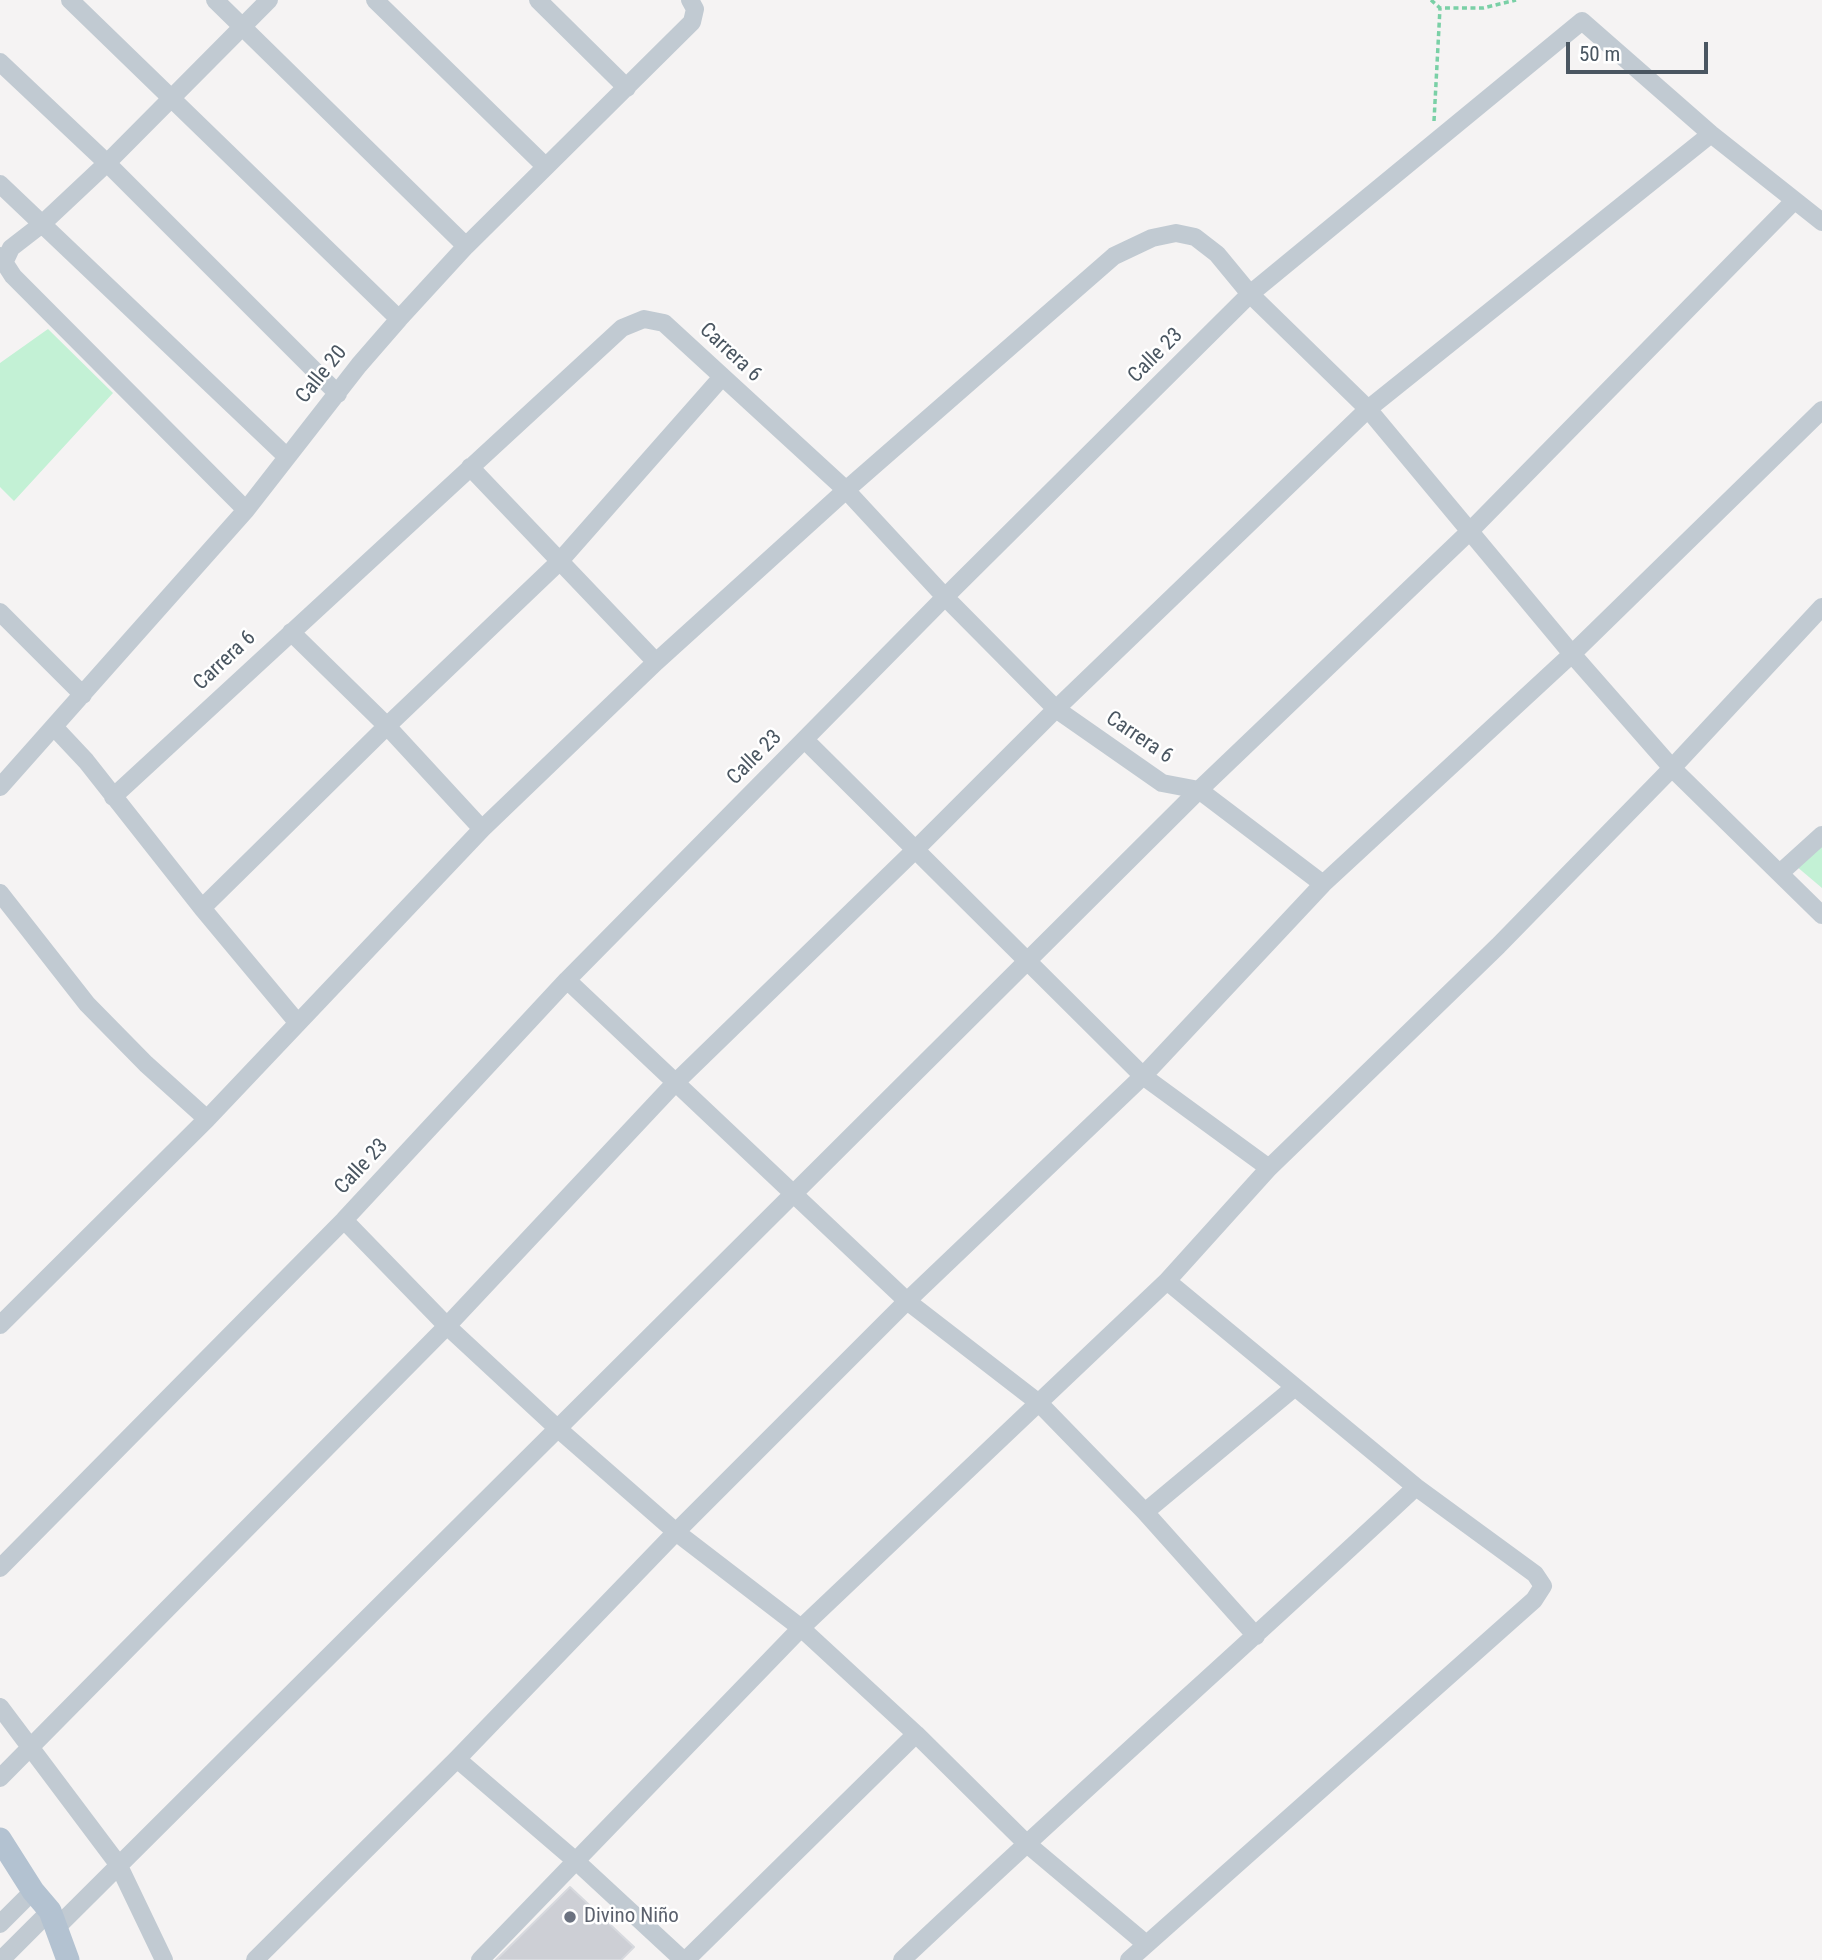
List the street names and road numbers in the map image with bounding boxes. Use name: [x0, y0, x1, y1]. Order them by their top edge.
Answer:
street label: Carrera 6: [694, 318, 766, 388]
street label: Calle 23: [1123, 323, 1189, 389]
street label: Calle 20: [291, 341, 353, 409]
street label: Carrera 6: [189, 626, 261, 696]
street label: Carrera 6: [1101, 706, 1177, 770]
street label: Calle 23: [722, 725, 788, 791]
street label: Calle 23: [330, 1134, 394, 1200]

